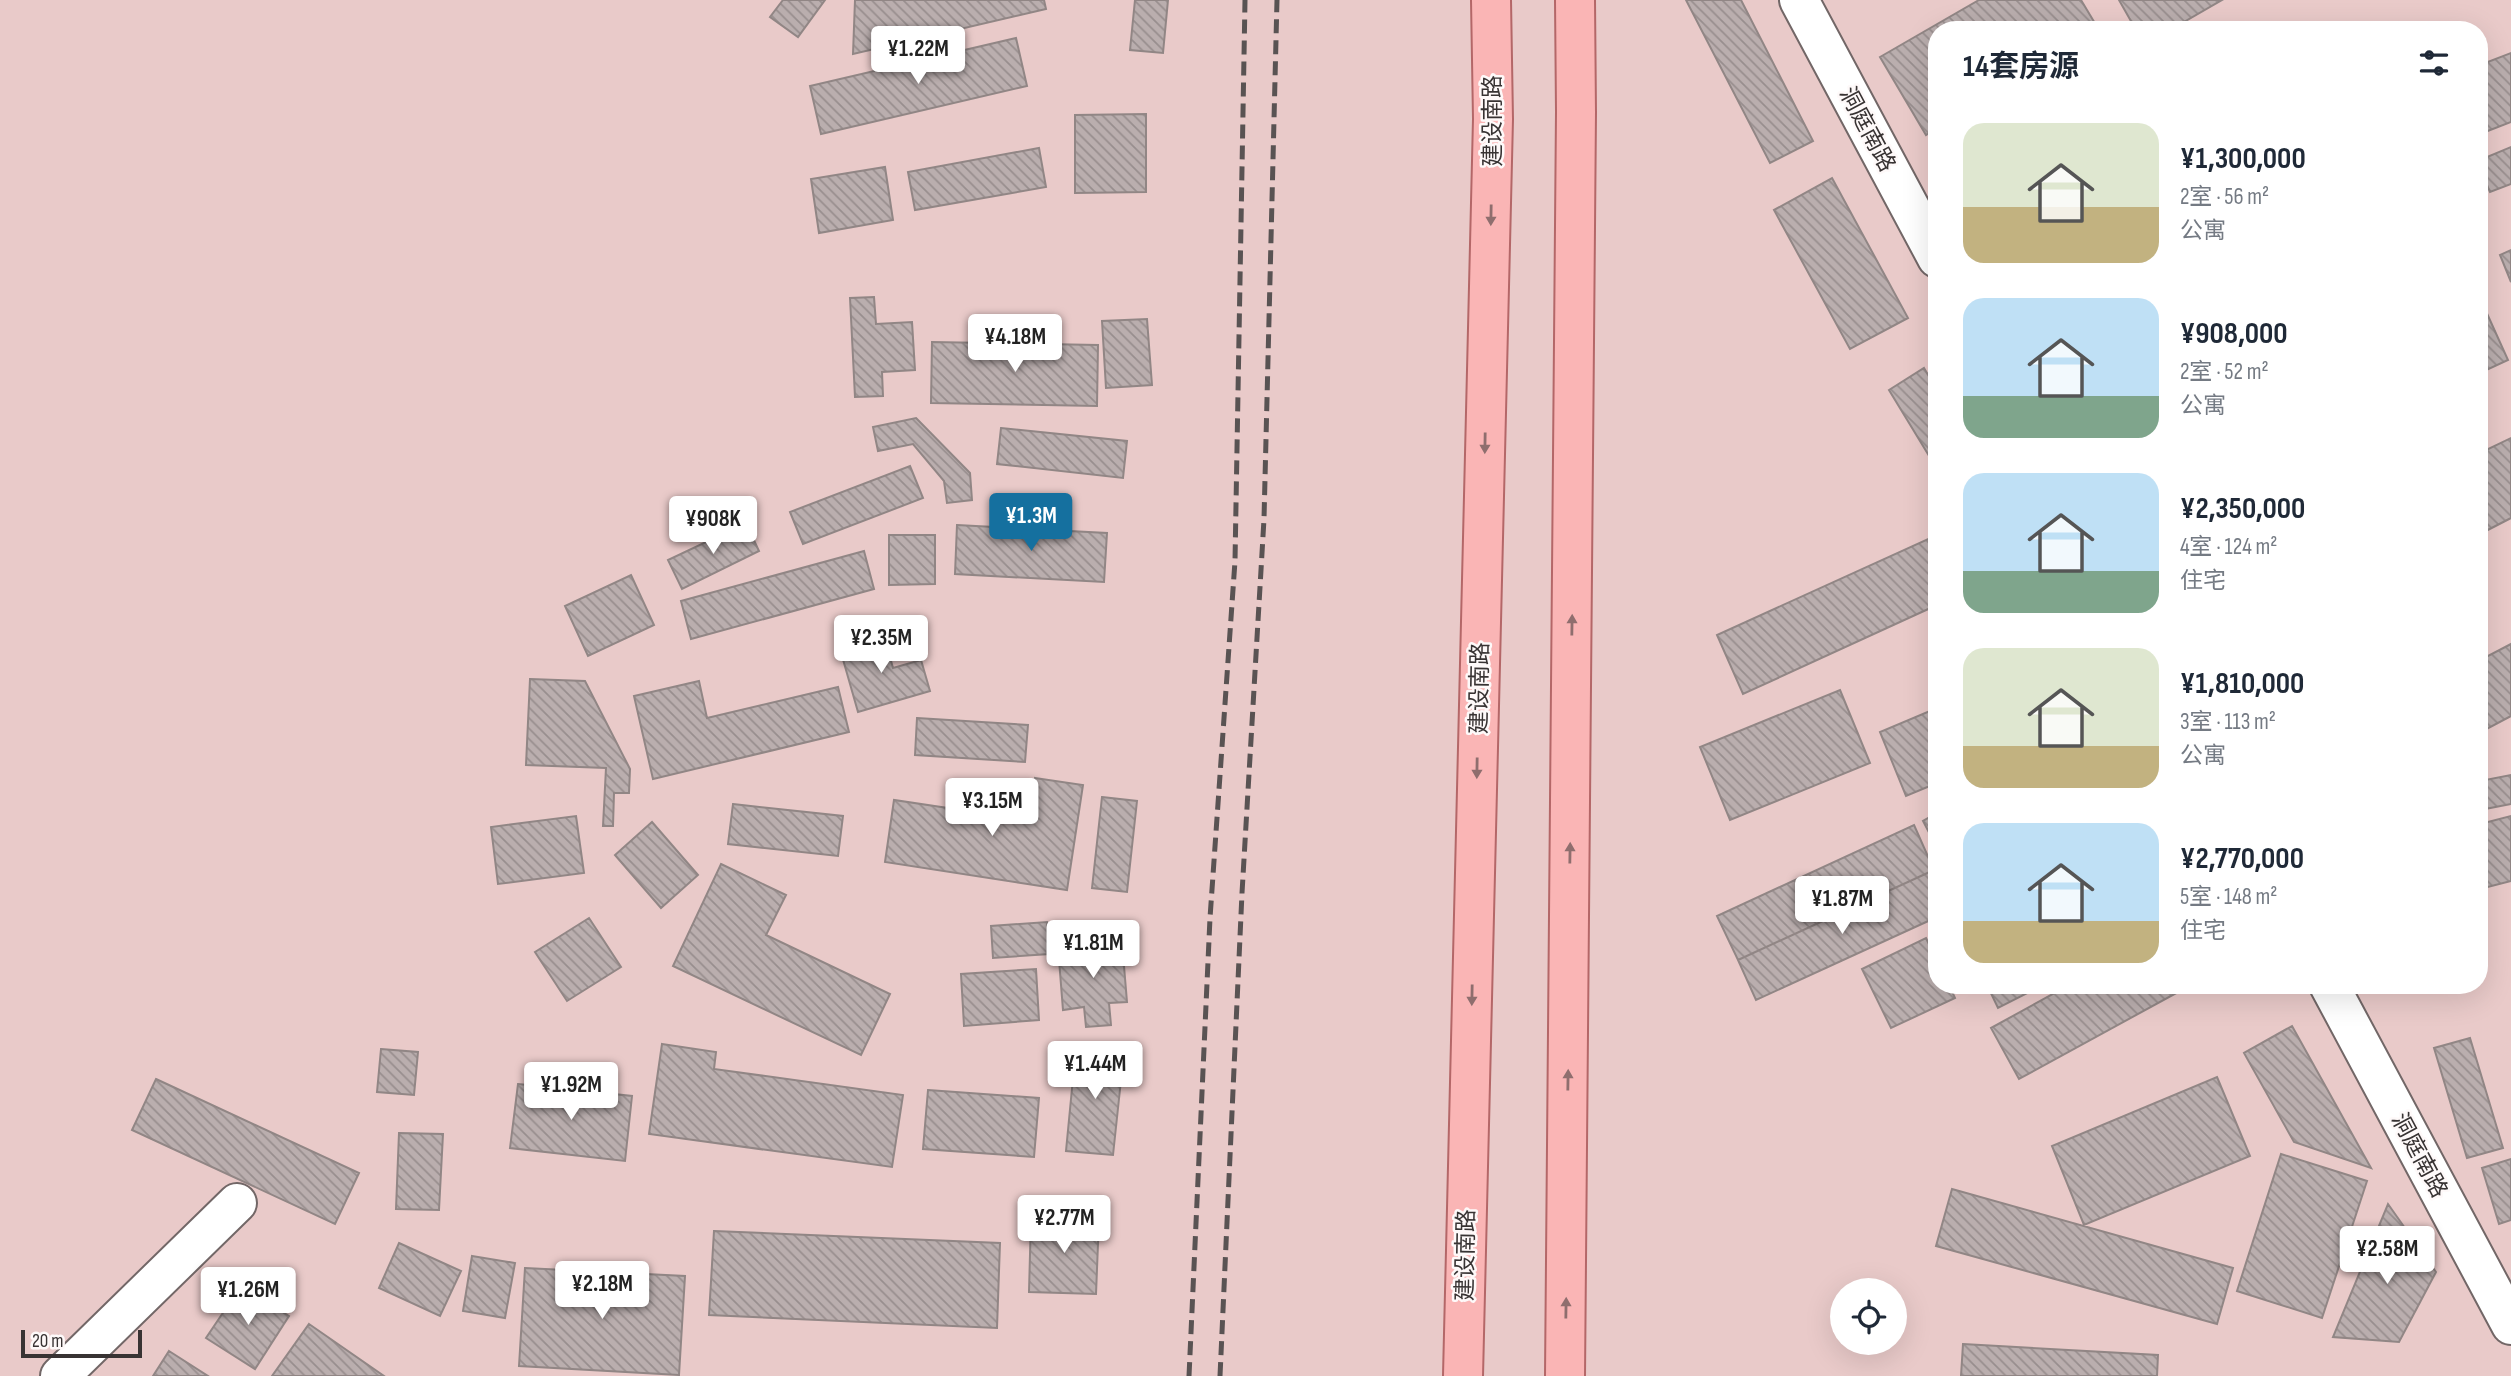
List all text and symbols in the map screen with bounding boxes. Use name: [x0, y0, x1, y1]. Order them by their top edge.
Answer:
pin: ¥1.22M: [861, 27, 975, 86]
text: ¥1.22M: [887, 35, 949, 63]
icon: filters: [2415, 44, 2453, 82]
text: 14套房源: [1963, 49, 2079, 85]
street label: 建设南路: [1479, 75, 1507, 167]
street label: 洞庭南路: [1833, 82, 1901, 177]
text: ¥1,300,000: [2180, 141, 2306, 177]
icon: home: [2019, 151, 2103, 235]
text: 2室 · 56 m²: [2180, 183, 2269, 211]
one-way arrow: [1485, 204, 1497, 226]
text: 公寓: [2180, 217, 2226, 245]
pin: ¥4.18M: [958, 314, 1072, 374]
text: ¥908,000: [2180, 316, 2288, 352]
text: ¥4.18M: [984, 323, 1046, 351]
icon: home: [2019, 326, 2103, 410]
text: 2室 · 52 m²: [2180, 358, 2269, 386]
text: 公寓: [2180, 392, 2226, 420]
one-way arrow: [1480, 432, 1491, 454]
text: ¥2,350,000: [2180, 491, 2305, 527]
pin: ¥1.3M: [982, 494, 1080, 553]
pin: ¥908K: [664, 496, 762, 556]
icon: home: [2019, 501, 2103, 585]
text: ¥1.3M: [1005, 502, 1057, 530]
text: ¥908K: [685, 505, 741, 533]
text: 4室 · 124 m²: [2180, 533, 2277, 561]
text: 住宅: [2180, 567, 2226, 595]
one-way arrow: [1566, 614, 1578, 636]
pin: ¥2.35M: [824, 616, 938, 675]
text: ¥2.35M: [850, 624, 912, 652]
street label: 建设南路: [1465, 642, 1495, 734]
text: ¥1,810,000: [2180, 666, 2304, 702]
icon: home: [2019, 676, 2103, 760]
text: 3室 · 113 m²: [2180, 708, 2276, 736]
text: 公寓: [2180, 742, 2226, 770]
one-way arrow: [1472, 757, 1483, 779]
pin: ¥3.15M: [935, 778, 1049, 838]
text: ¥3.15M: [961, 787, 1023, 815]
text: ¥2,770,000: [2180, 841, 2304, 877]
one-way arrow: [1564, 842, 1576, 864]
icon: home: [2019, 851, 2103, 935]
pin: ¥1.87M: [1785, 876, 1899, 936]
text: 5室 · 148 m²: [2180, 883, 2278, 911]
text: ¥1.87M: [1811, 885, 1873, 913]
text: 住宅: [2180, 917, 2226, 945]
pin: ¥1.81M: [1036, 920, 1150, 980]
text: ¥1.81M: [1063, 929, 1123, 957]
one-way arrow: [1466, 985, 1478, 1007]
pin: ¥1.44M: [1038, 1042, 1152, 1101]
text: ¥1.44M: [1064, 1050, 1126, 1078]
pin: ¥1.92M: [514, 1062, 628, 1122]
one-way arrow: [1562, 1069, 1574, 1091]
text: ¥1.92M: [540, 1071, 602, 1099]
street label: 洞庭南路: [2385, 1108, 2453, 1203]
pin: ¥2.77M: [1007, 1196, 1121, 1255]
text: ¥2.77M: [1034, 1204, 1094, 1232]
street label: 建设南路: [1451, 1209, 1481, 1301]
pin: ¥2.58M: [2330, 1226, 2444, 1286]
text: ¥2.58M: [2356, 1235, 2418, 1263]
pin: ¥2.18M: [545, 1262, 659, 1321]
pin: ¥1.26M: [191, 1268, 305, 1327]
text: ¥2.18M: [571, 1270, 633, 1298]
text: ¥1.26M: [217, 1276, 279, 1304]
map controls: [1830, 1278, 1907, 1355]
button: locate: [1830, 1278, 1907, 1355]
one-way arrow: [1560, 1297, 1572, 1319]
scale bar: [21, 1327, 142, 1359]
text: 20 m: [32, 1330, 64, 1353]

